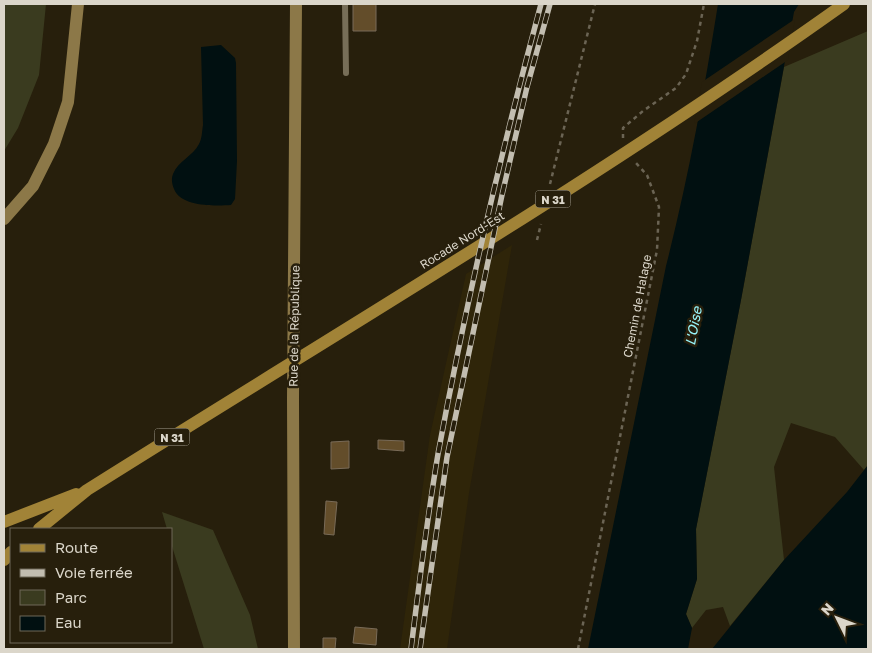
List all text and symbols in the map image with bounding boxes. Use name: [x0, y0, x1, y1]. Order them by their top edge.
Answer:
road number: N 31: [536, 190, 570, 208]
street label: Rocade Nord-Est: [417, 208, 507, 272]
street label: Chemin de Halage: [620, 253, 654, 359]
street label: Rue de la République: [285, 265, 303, 387]
water label: L'Oise: [681, 304, 705, 347]
road number: N 31: [154, 428, 190, 446]
legend: [10, 528, 172, 643]
text: Route: [55, 538, 98, 556]
text: Voie ferrée: [55, 563, 133, 581]
text: Parc: [55, 588, 87, 606]
north arrow: [812, 593, 862, 643]
text: N: [817, 599, 837, 619]
text: Eau: [55, 613, 82, 631]

